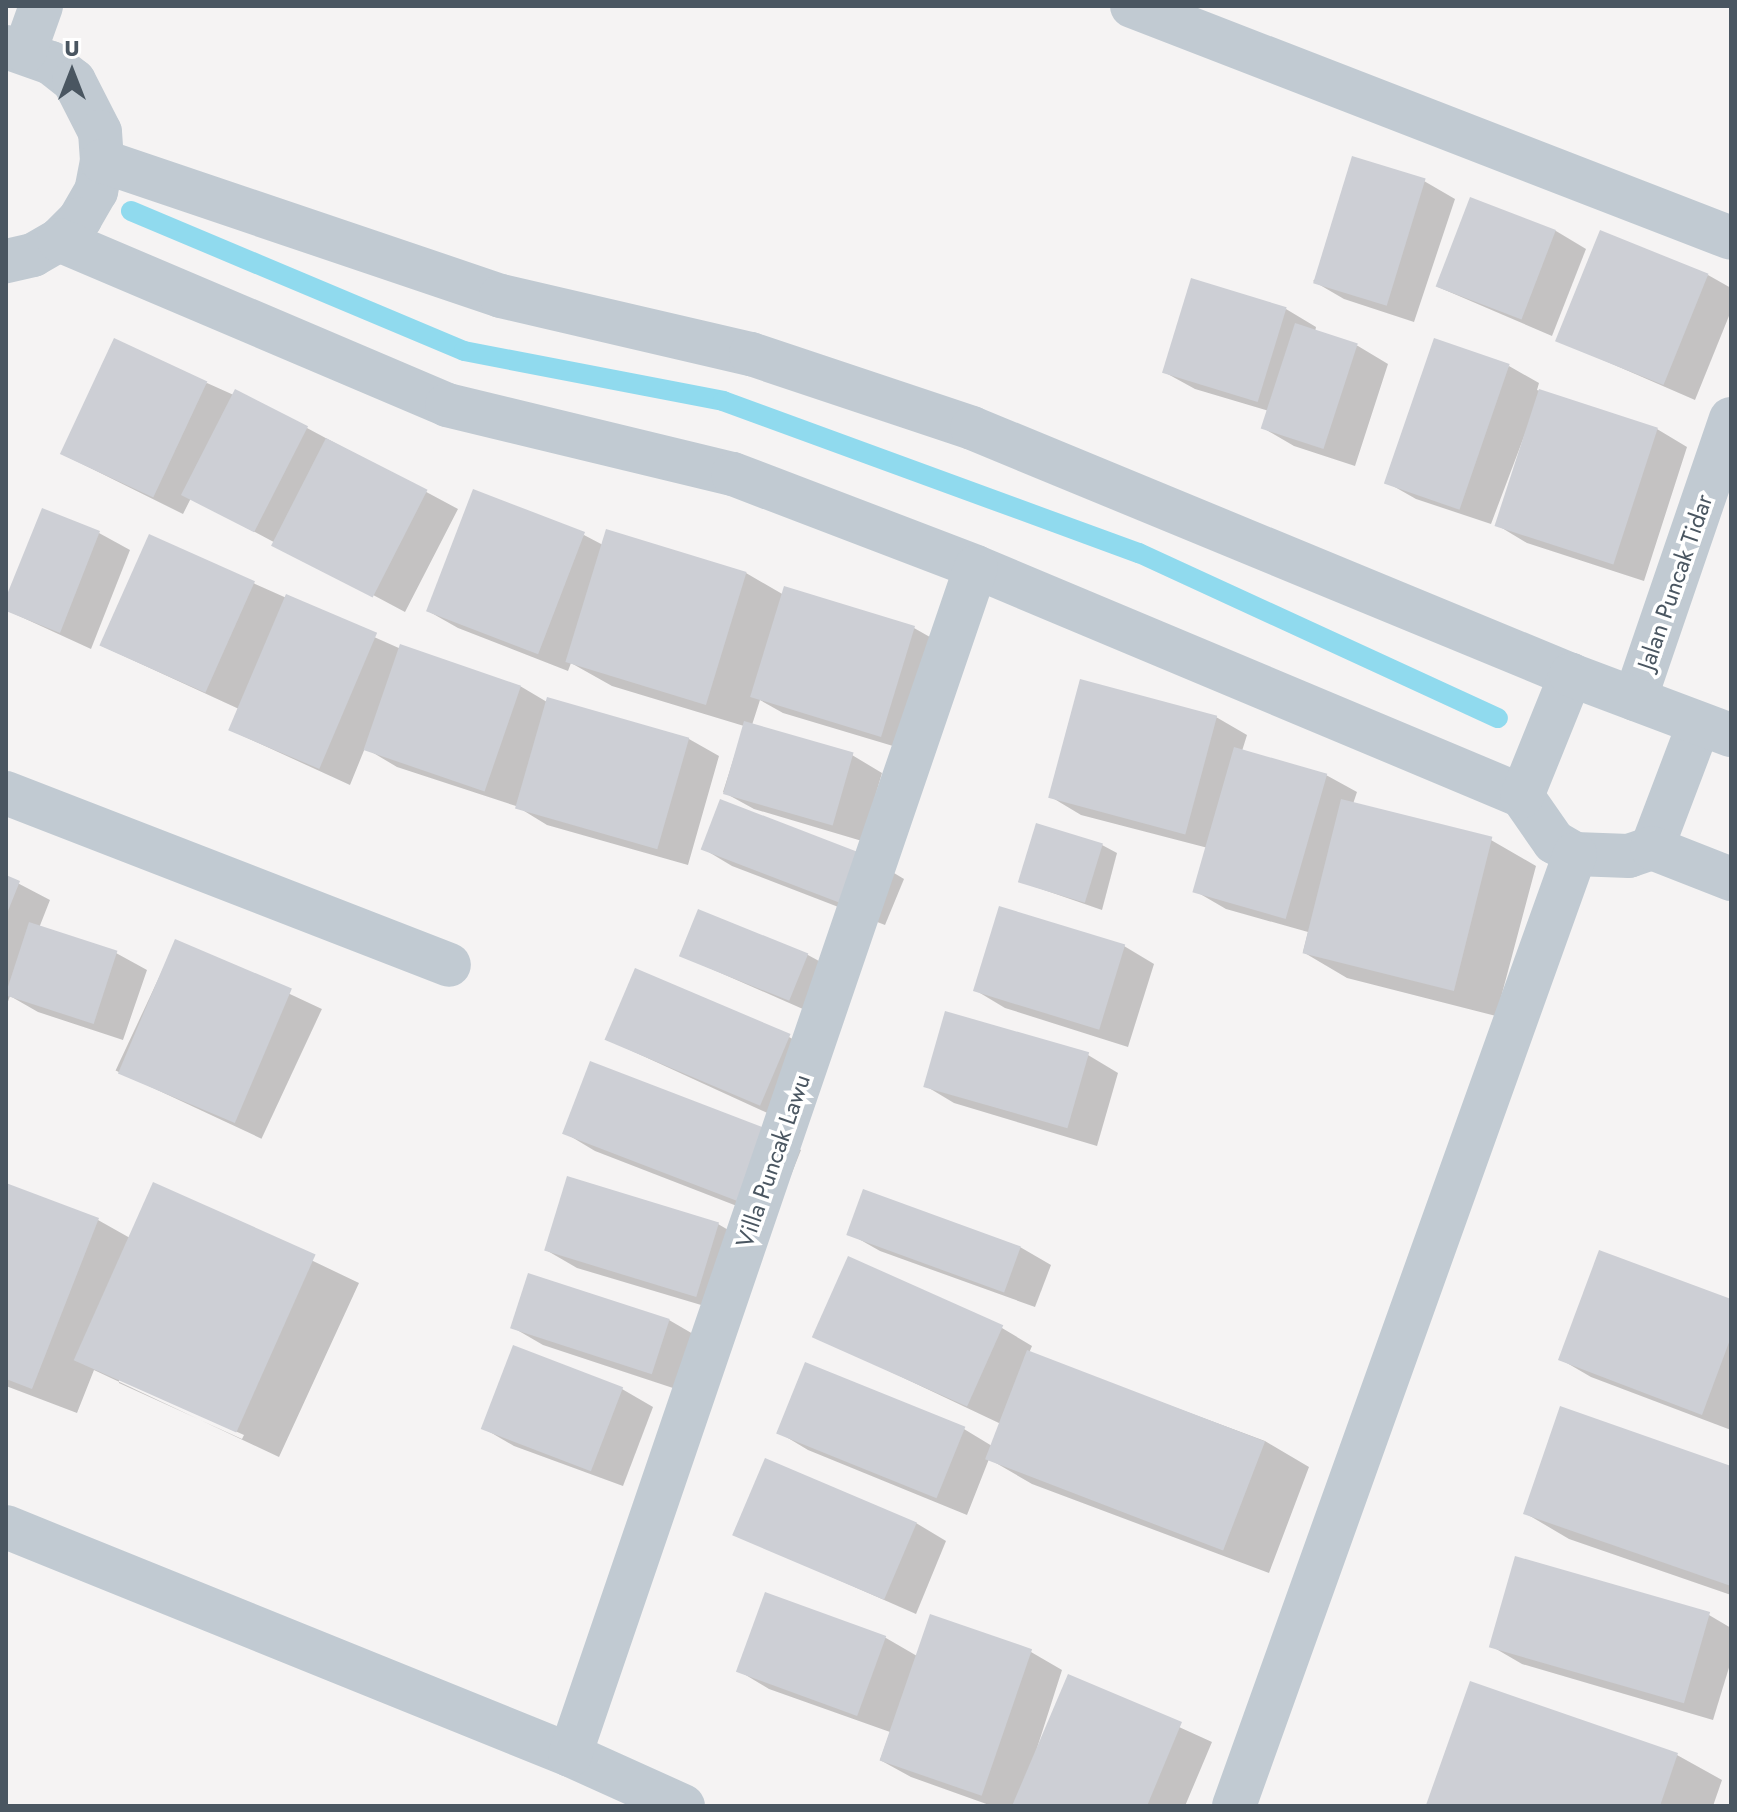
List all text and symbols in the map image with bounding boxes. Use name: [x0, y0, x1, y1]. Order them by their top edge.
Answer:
north arrow: [32, 32, 112, 112]
text: U: [64, 32, 80, 64]
street label: Jalan Puncak Tidar: [1631, 490, 1719, 674]
street label: Villa Puncak Lawu: [730, 1070, 816, 1252]

